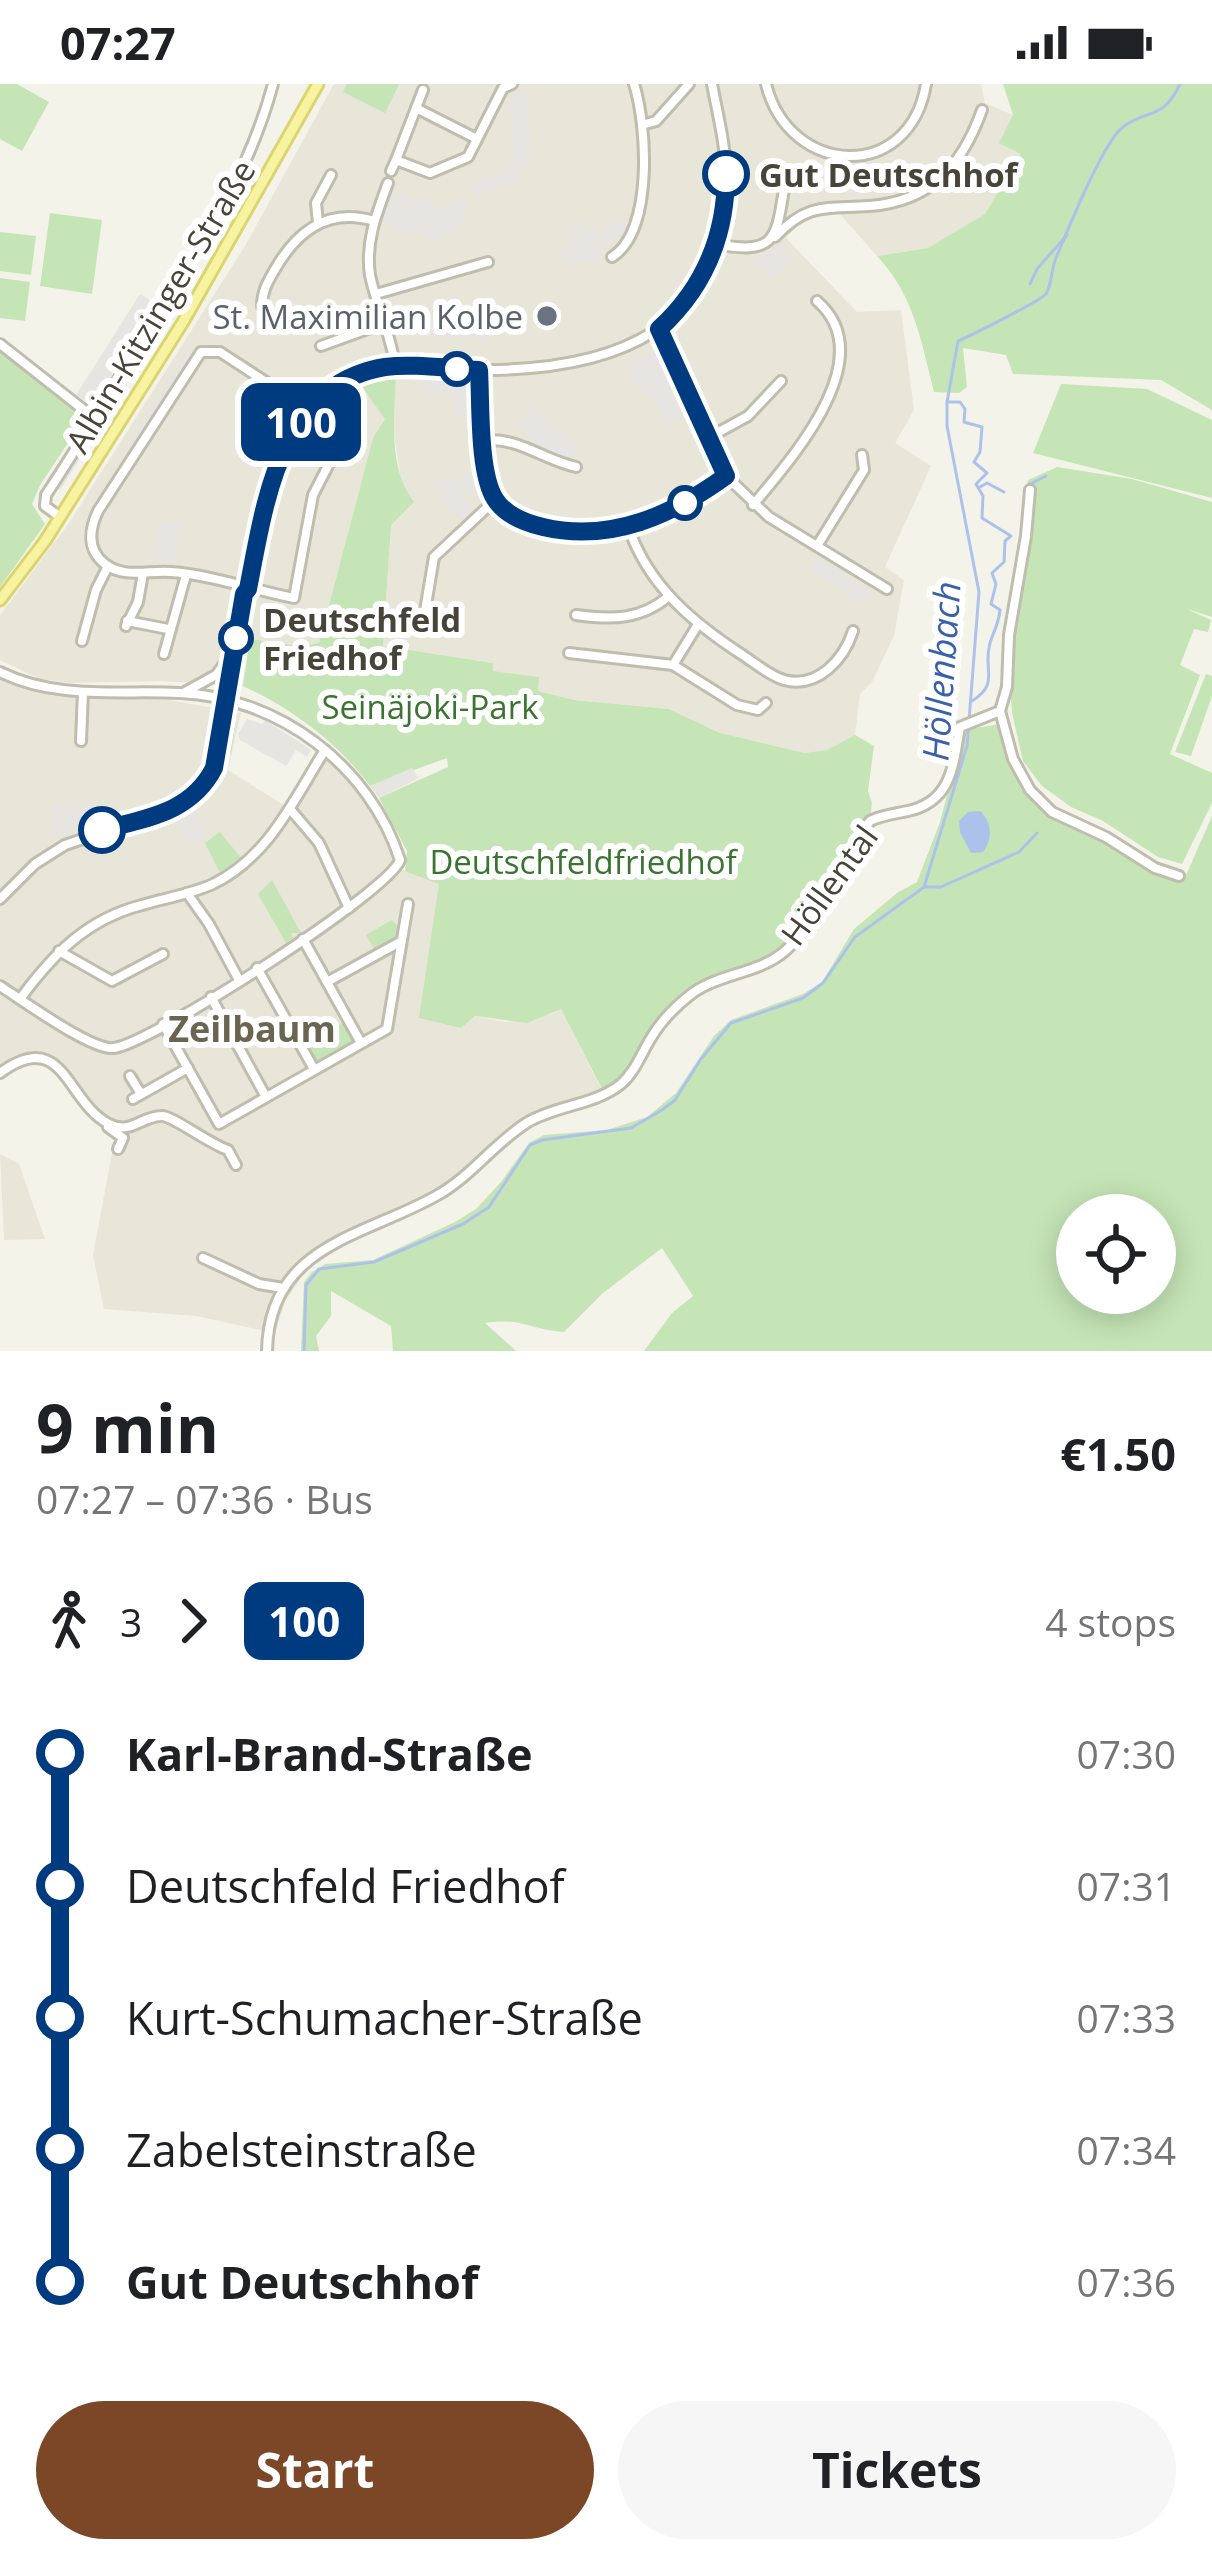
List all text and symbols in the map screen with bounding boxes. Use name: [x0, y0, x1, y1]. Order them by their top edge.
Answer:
text: 07:27: [60, 12, 176, 73]
street label: Albin-Kitzinger-Straße: [55, 151, 265, 461]
marker: Gut Deutschhof: [704, 152, 748, 196]
place label: Gut Deutschhof: [759, 152, 1020, 197]
place label: St. Maximilian Kolbe: [212, 294, 523, 339]
marker: St. Maximilian Kolbe: [534, 303, 560, 329]
unlabelled marker: [441, 353, 473, 385]
line badge: 100: [232, 383, 370, 461]
text: 100: [265, 393, 337, 450]
unlabelled marker: [669, 487, 701, 519]
water label: Höllenbach: [910, 580, 972, 762]
place label: Deutschfeld Friedhof: [263, 597, 461, 680]
marker: Deutschfeld Friedhof: [220, 622, 252, 654]
park label: Seinäjoki-Park: [321, 684, 539, 729]
unlabelled marker: [80, 808, 124, 852]
street label: Höllental: [770, 816, 888, 954]
park label: Deutschfeldfriedhof: [429, 839, 739, 884]
district label: Zeilbaum: [168, 1004, 336, 1053]
map controls: [1056, 1194, 1176, 1314]
button: locate: [1056, 1194, 1176, 1314]
text: 9 min: [36, 1382, 219, 1472]
text: €1.50: [1060, 1423, 1176, 1484]
text: 07:27 – 07:36 · Bus: [36, 1472, 373, 1525]
icon: walk: [36, 1588, 102, 1654]
icon: forward: [160, 1588, 226, 1654]
text: 100: [268, 1592, 340, 1649]
text: 3: [120, 1595, 142, 1648]
text: 4 stops: [1045, 1595, 1176, 1648]
text: Karl-Brand-Straße: [126, 1723, 533, 1784]
text: 07:30: [1077, 1727, 1176, 1780]
text: Deutschfeld Friedhof: [126, 1855, 565, 1916]
text: 07:31: [1077, 1859, 1176, 1912]
text: Kurt-Schumacher-Straße: [126, 1987, 643, 2048]
text: 07:33: [1077, 1991, 1176, 2044]
text: Zabelsteinstraße: [126, 2119, 477, 2180]
text: 07:34: [1077, 2123, 1176, 2176]
text: Gut Deutschhof: [126, 2251, 478, 2312]
text: 07:36: [1077, 2255, 1176, 2308]
button: Start: [36, 2401, 594, 2539]
button: Tickets: [618, 2401, 1176, 2539]

